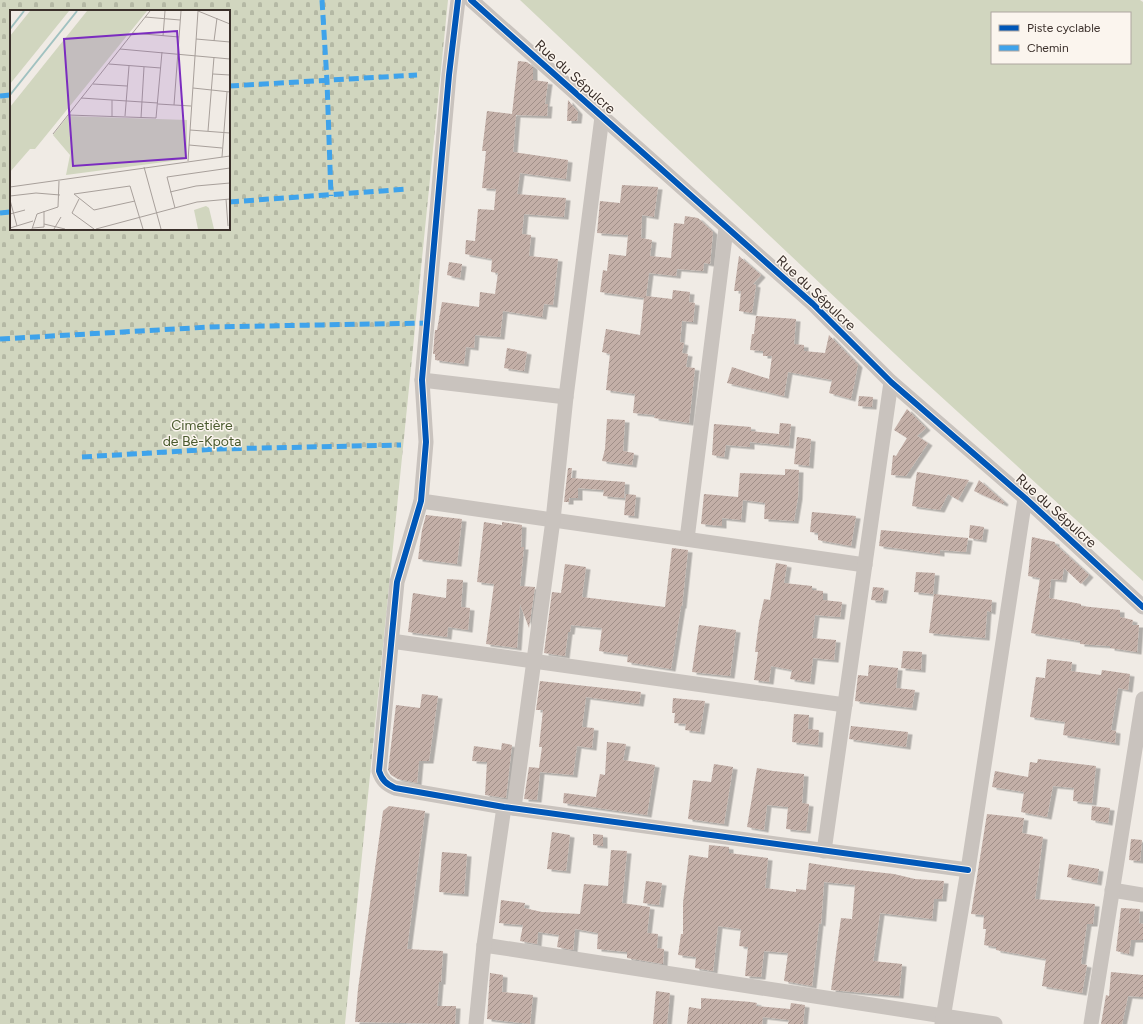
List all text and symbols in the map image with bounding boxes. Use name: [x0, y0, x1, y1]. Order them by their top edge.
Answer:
inset map: [10, 10, 230, 230]
legend: [991, 12, 1131, 64]
text: Piste cyclable: [1027, 21, 1101, 35]
street label: Rue du Sépulcre: [531, 36, 619, 118]
text: Chemin: [1027, 41, 1069, 55]
street label: Rue du Sépulcre: [773, 252, 860, 334]
park label: Cimetière de Bè-Kpota: [163, 417, 241, 450]
street label: Rue du Sépulcre: [1012, 470, 1100, 552]

